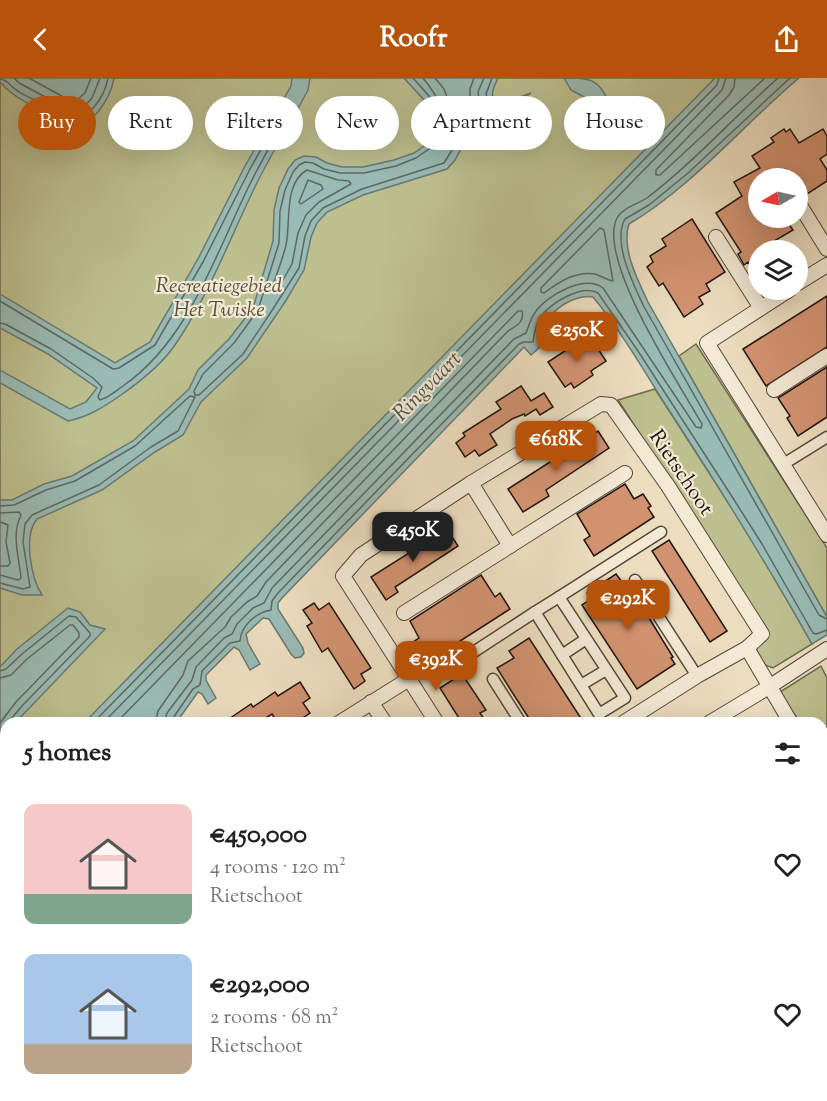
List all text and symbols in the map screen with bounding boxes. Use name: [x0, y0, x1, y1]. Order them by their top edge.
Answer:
text: Roofr: [380, 20, 447, 59]
icon: back: [24, 23, 57, 56]
icon: share: [770, 23, 803, 56]
chip: Buy: [18, 96, 96, 150]
chip: Rent: [108, 96, 193, 150]
chip: Filters: [205, 96, 303, 150]
chip: New: [315, 96, 399, 150]
chip: Apartment: [411, 96, 552, 150]
chip: House: [564, 96, 665, 150]
north arrow: [748, 168, 808, 228]
map controls: [748, 168, 808, 300]
button: layers: [748, 240, 808, 300]
park label: Recreatiegebied Het Twiske: [156, 272, 283, 326]
pin: €250K: [535, 312, 619, 363]
text: €250K: [550, 317, 604, 346]
water label: Ringvaart: [386, 344, 470, 429]
pin: €618K: [514, 421, 598, 472]
street label: Rietschoot: [641, 424, 720, 522]
text: €618K: [529, 426, 583, 455]
pin: €450K: [371, 512, 455, 563]
text: €450K: [386, 517, 440, 546]
pin: €292K: [586, 580, 670, 631]
text: €292K: [601, 585, 656, 614]
pin: €392K: [394, 641, 478, 692]
text: €392K: [409, 646, 463, 675]
text: 5 homes: [24, 735, 111, 772]
icon: filters: [771, 737, 804, 770]
text: €450,000: [210, 817, 307, 854]
icon: home: [72, 828, 144, 900]
icon: heart: [771, 848, 804, 881]
text: 4 rooms · 120 m²: [210, 854, 346, 883]
text: Rietschoot: [210, 883, 303, 912]
text: €292,000: [210, 967, 310, 1004]
icon: home: [72, 978, 144, 1050]
icon: heart: [771, 998, 804, 1031]
text: 2 rooms · 68 m²: [210, 1004, 338, 1033]
text: Rietschoot: [210, 1033, 303, 1062]

